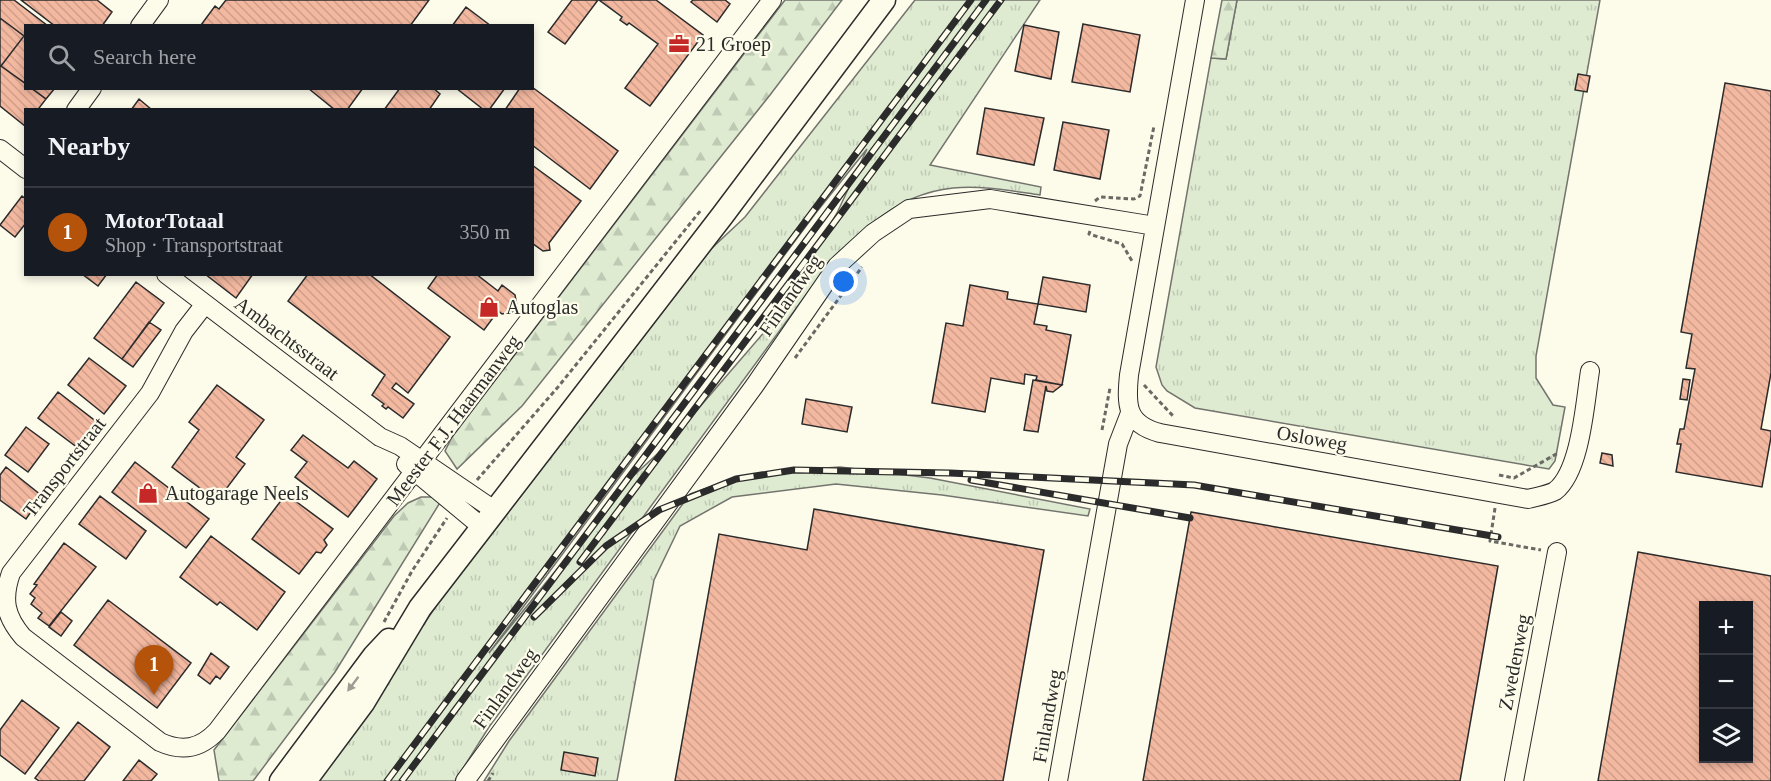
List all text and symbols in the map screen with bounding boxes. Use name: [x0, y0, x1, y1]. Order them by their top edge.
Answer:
search box: [24, 24, 534, 90]
office icon: 21 Groep: [667, 32, 691, 56]
place label: 21 Groep: [696, 33, 771, 56]
icon: search: [45, 41, 78, 74]
text: Search here: [93, 44, 196, 69]
text: Nearby: [48, 132, 130, 161]
text: MotorTotaal: [105, 208, 224, 233]
text: 1: [63, 221, 73, 243]
text: 350 m: [459, 221, 510, 243]
text: Shop · Transportstraat: [105, 234, 283, 256]
street label: Finlandweg: [754, 250, 827, 341]
your location: [829, 267, 858, 296]
street label: Ambachtsstraat: [231, 292, 344, 384]
shop icon: Autoglas: [477, 295, 501, 319]
place label: Autoglas: [506, 296, 578, 319]
street label: Meester F.J. Haarmanweg: [382, 330, 525, 510]
street label: Transportstraat: [18, 412, 111, 522]
street label: Osloweg: [1275, 421, 1349, 456]
shop icon: Autogarage Neels: [136, 481, 160, 505]
place label: Autogarage Neels: [165, 482, 309, 505]
map controls: [1699, 601, 1753, 763]
button: +: [1699, 601, 1753, 655]
street label: Zwedenweg: [1494, 612, 1535, 712]
street label: Finlandweg: [468, 643, 542, 733]
pin: 1: [134, 646, 174, 695]
button: −: [1699, 655, 1753, 709]
street label: Finlandweg: [1028, 668, 1067, 765]
one-way arrow: [348, 676, 360, 691]
button: layers: [1699, 709, 1753, 763]

